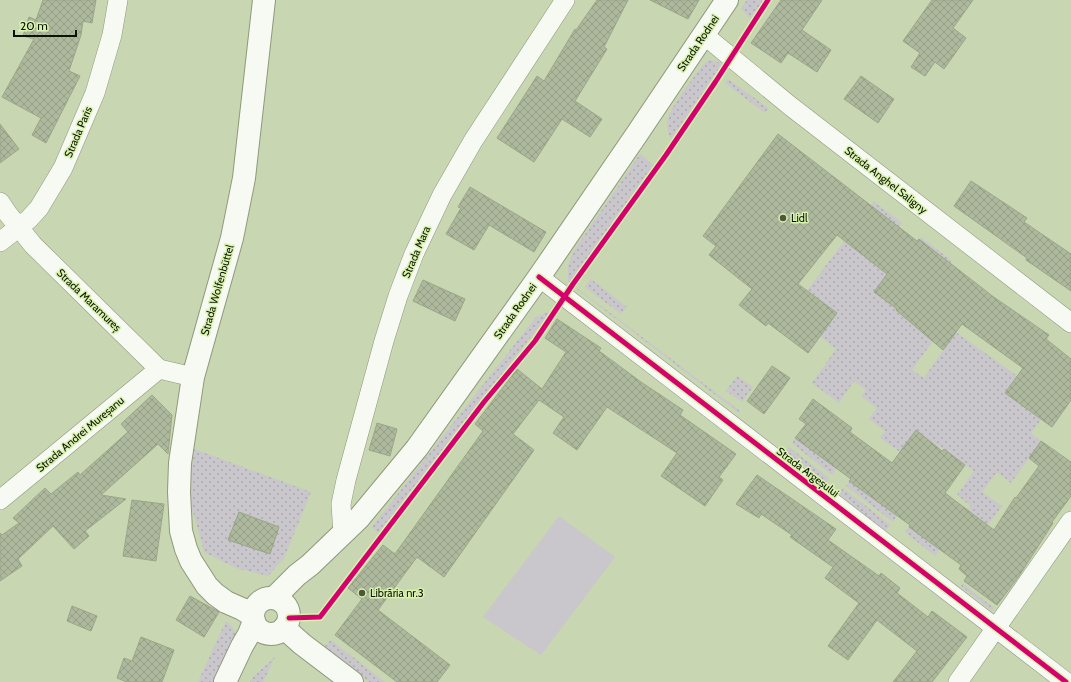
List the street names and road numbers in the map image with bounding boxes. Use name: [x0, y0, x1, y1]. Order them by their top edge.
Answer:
street label: Strada Rodnei: [674, 12, 722, 74]
street label: Strada Paris: [61, 104, 95, 160]
street label: Strada Anghel Saligny: [842, 143, 931, 217]
street label: Strada Mara: [399, 223, 434, 280]
street label: Strada Wolfenbüttel: [197, 243, 237, 337]
street label: Strada Maramureș: [53, 266, 124, 335]
street label: Strada Rodnei: [491, 280, 539, 342]
street label: Strada Andrei Mureșanu: [33, 393, 128, 476]
street label: Strada Argeșului: [773, 444, 842, 501]

